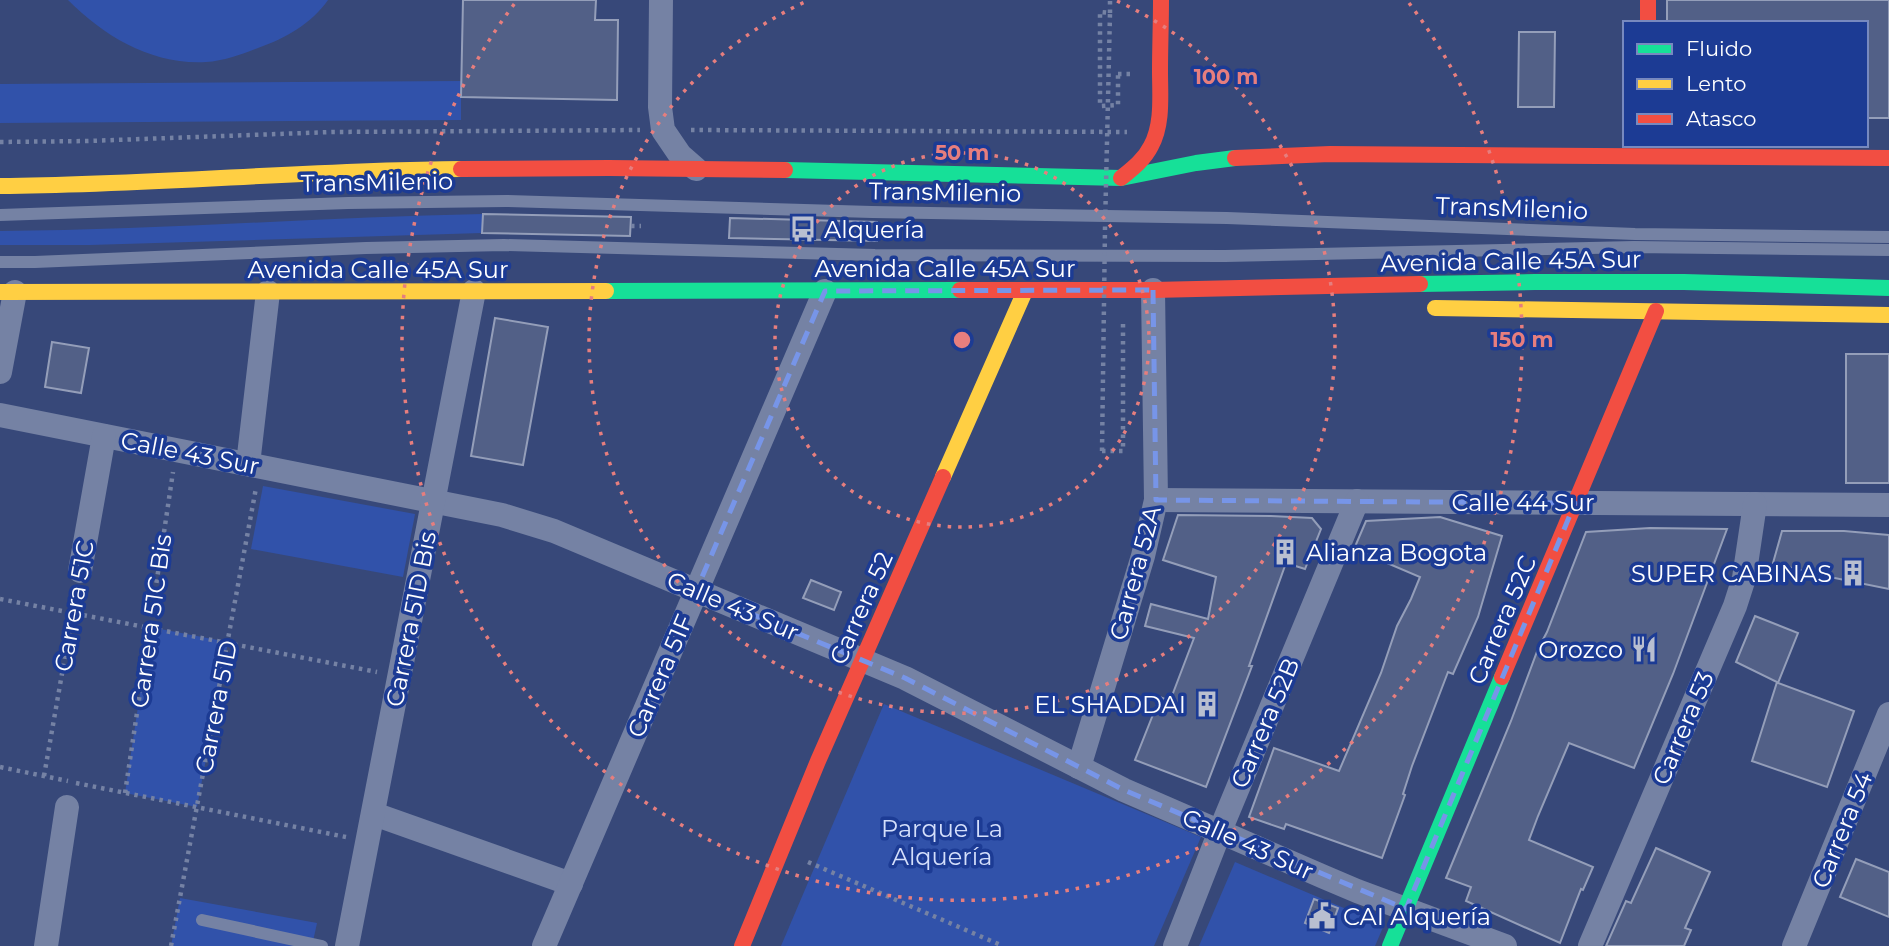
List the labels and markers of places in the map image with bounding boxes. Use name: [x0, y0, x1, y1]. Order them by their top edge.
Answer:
bus stop icon: Alquería: [788, 214, 818, 244]
place label: Alquería: [824, 215, 925, 244]
centre of rings: [950, 328, 974, 352]
building icon: Alianza Bogota: [1270, 537, 1300, 567]
place label: Alianza Bogota: [1306, 538, 1487, 567]
building icon: SUPER CABINAS: [1838, 558, 1868, 588]
place label: SUPER CABINAS: [1631, 559, 1832, 588]
restaurant icon: Orozco: [1629, 634, 1659, 664]
place label: Orozco: [1538, 635, 1623, 664]
building icon: EL SHADDAI: [1192, 689, 1222, 719]
place label: EL SHADDAI: [1034, 690, 1186, 719]
public building icon: CAI Alquería: [1307, 901, 1337, 931]
place label: CAI Alquería: [1343, 902, 1491, 931]

